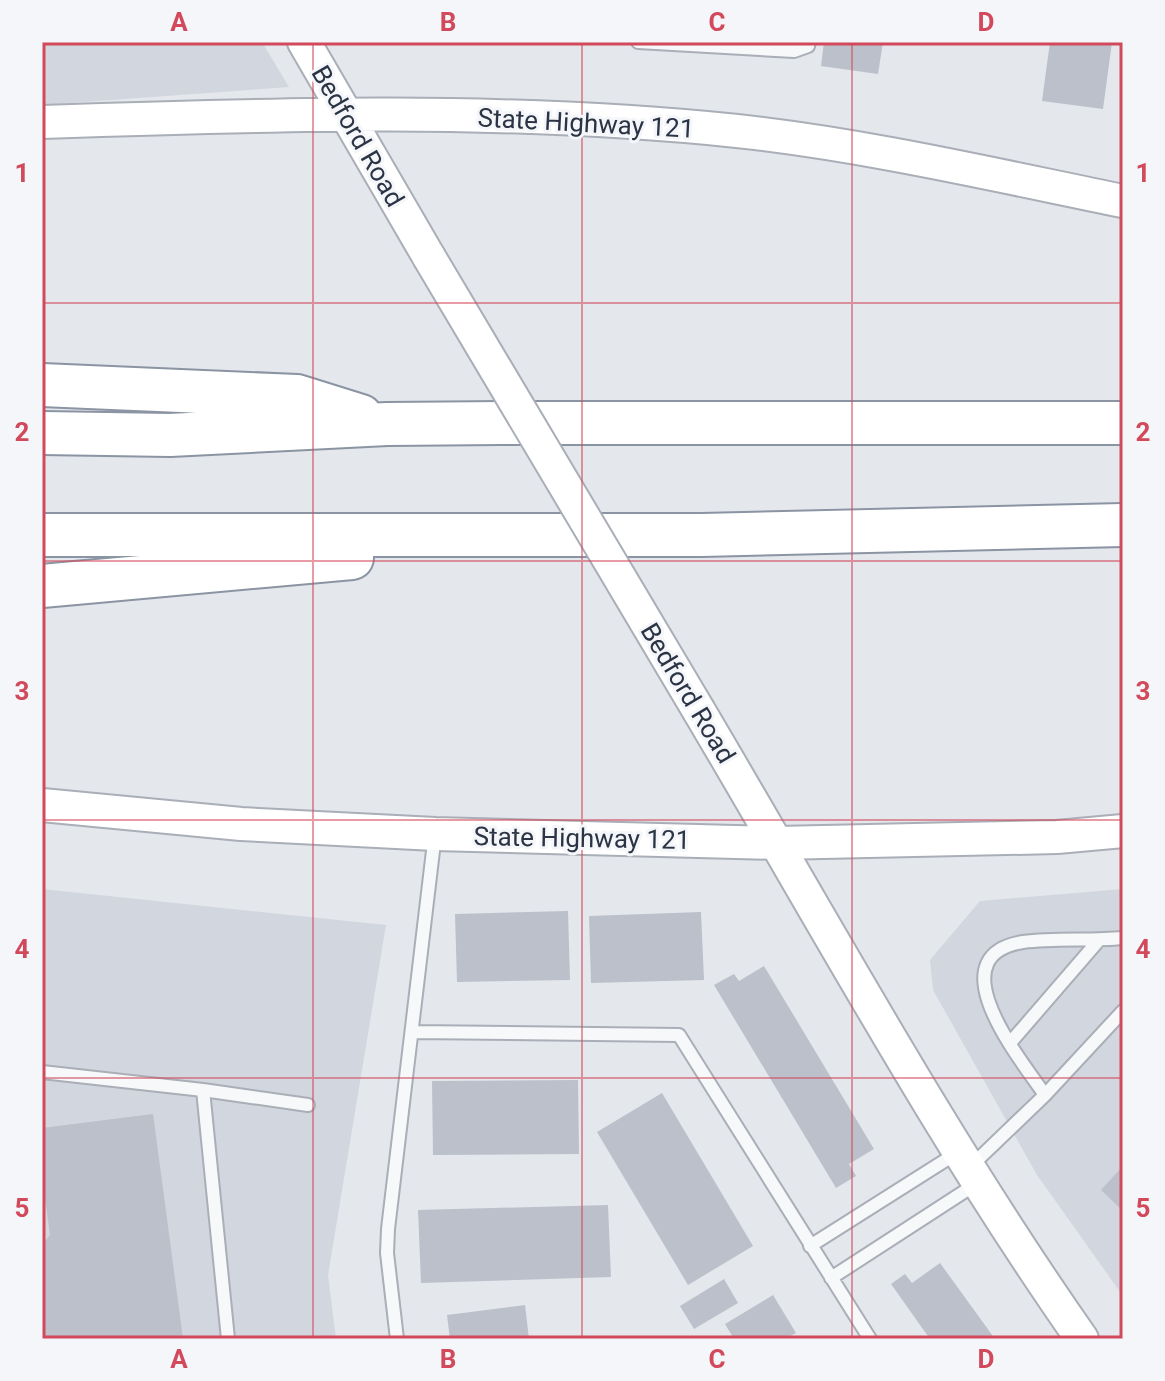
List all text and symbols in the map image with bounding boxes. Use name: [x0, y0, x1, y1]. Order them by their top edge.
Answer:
text: A: [170, 7, 188, 37]
text: B: [440, 7, 456, 37]
text: C: [708, 7, 726, 37]
text: D: [978, 7, 994, 37]
street label: Bedford Road: [306, 60, 410, 212]
street label: State Highway 121: [477, 102, 695, 144]
text: 1: [15, 158, 29, 188]
text: 1: [1136, 158, 1150, 188]
text: 2: [15, 417, 29, 447]
text: 2: [1136, 417, 1150, 447]
street label: Bedford Road: [634, 618, 742, 768]
text: 3: [15, 676, 29, 706]
text: 3: [1136, 676, 1150, 706]
street label: State Highway 121: [473, 821, 691, 855]
text: 4: [15, 934, 30, 964]
text: 4: [1136, 934, 1151, 964]
text: 5: [15, 1193, 29, 1223]
text: 5: [1136, 1193, 1150, 1223]
text: A: [170, 1344, 188, 1374]
text: B: [440, 1344, 456, 1374]
text: C: [708, 1344, 726, 1374]
text: D: [978, 1344, 994, 1374]

